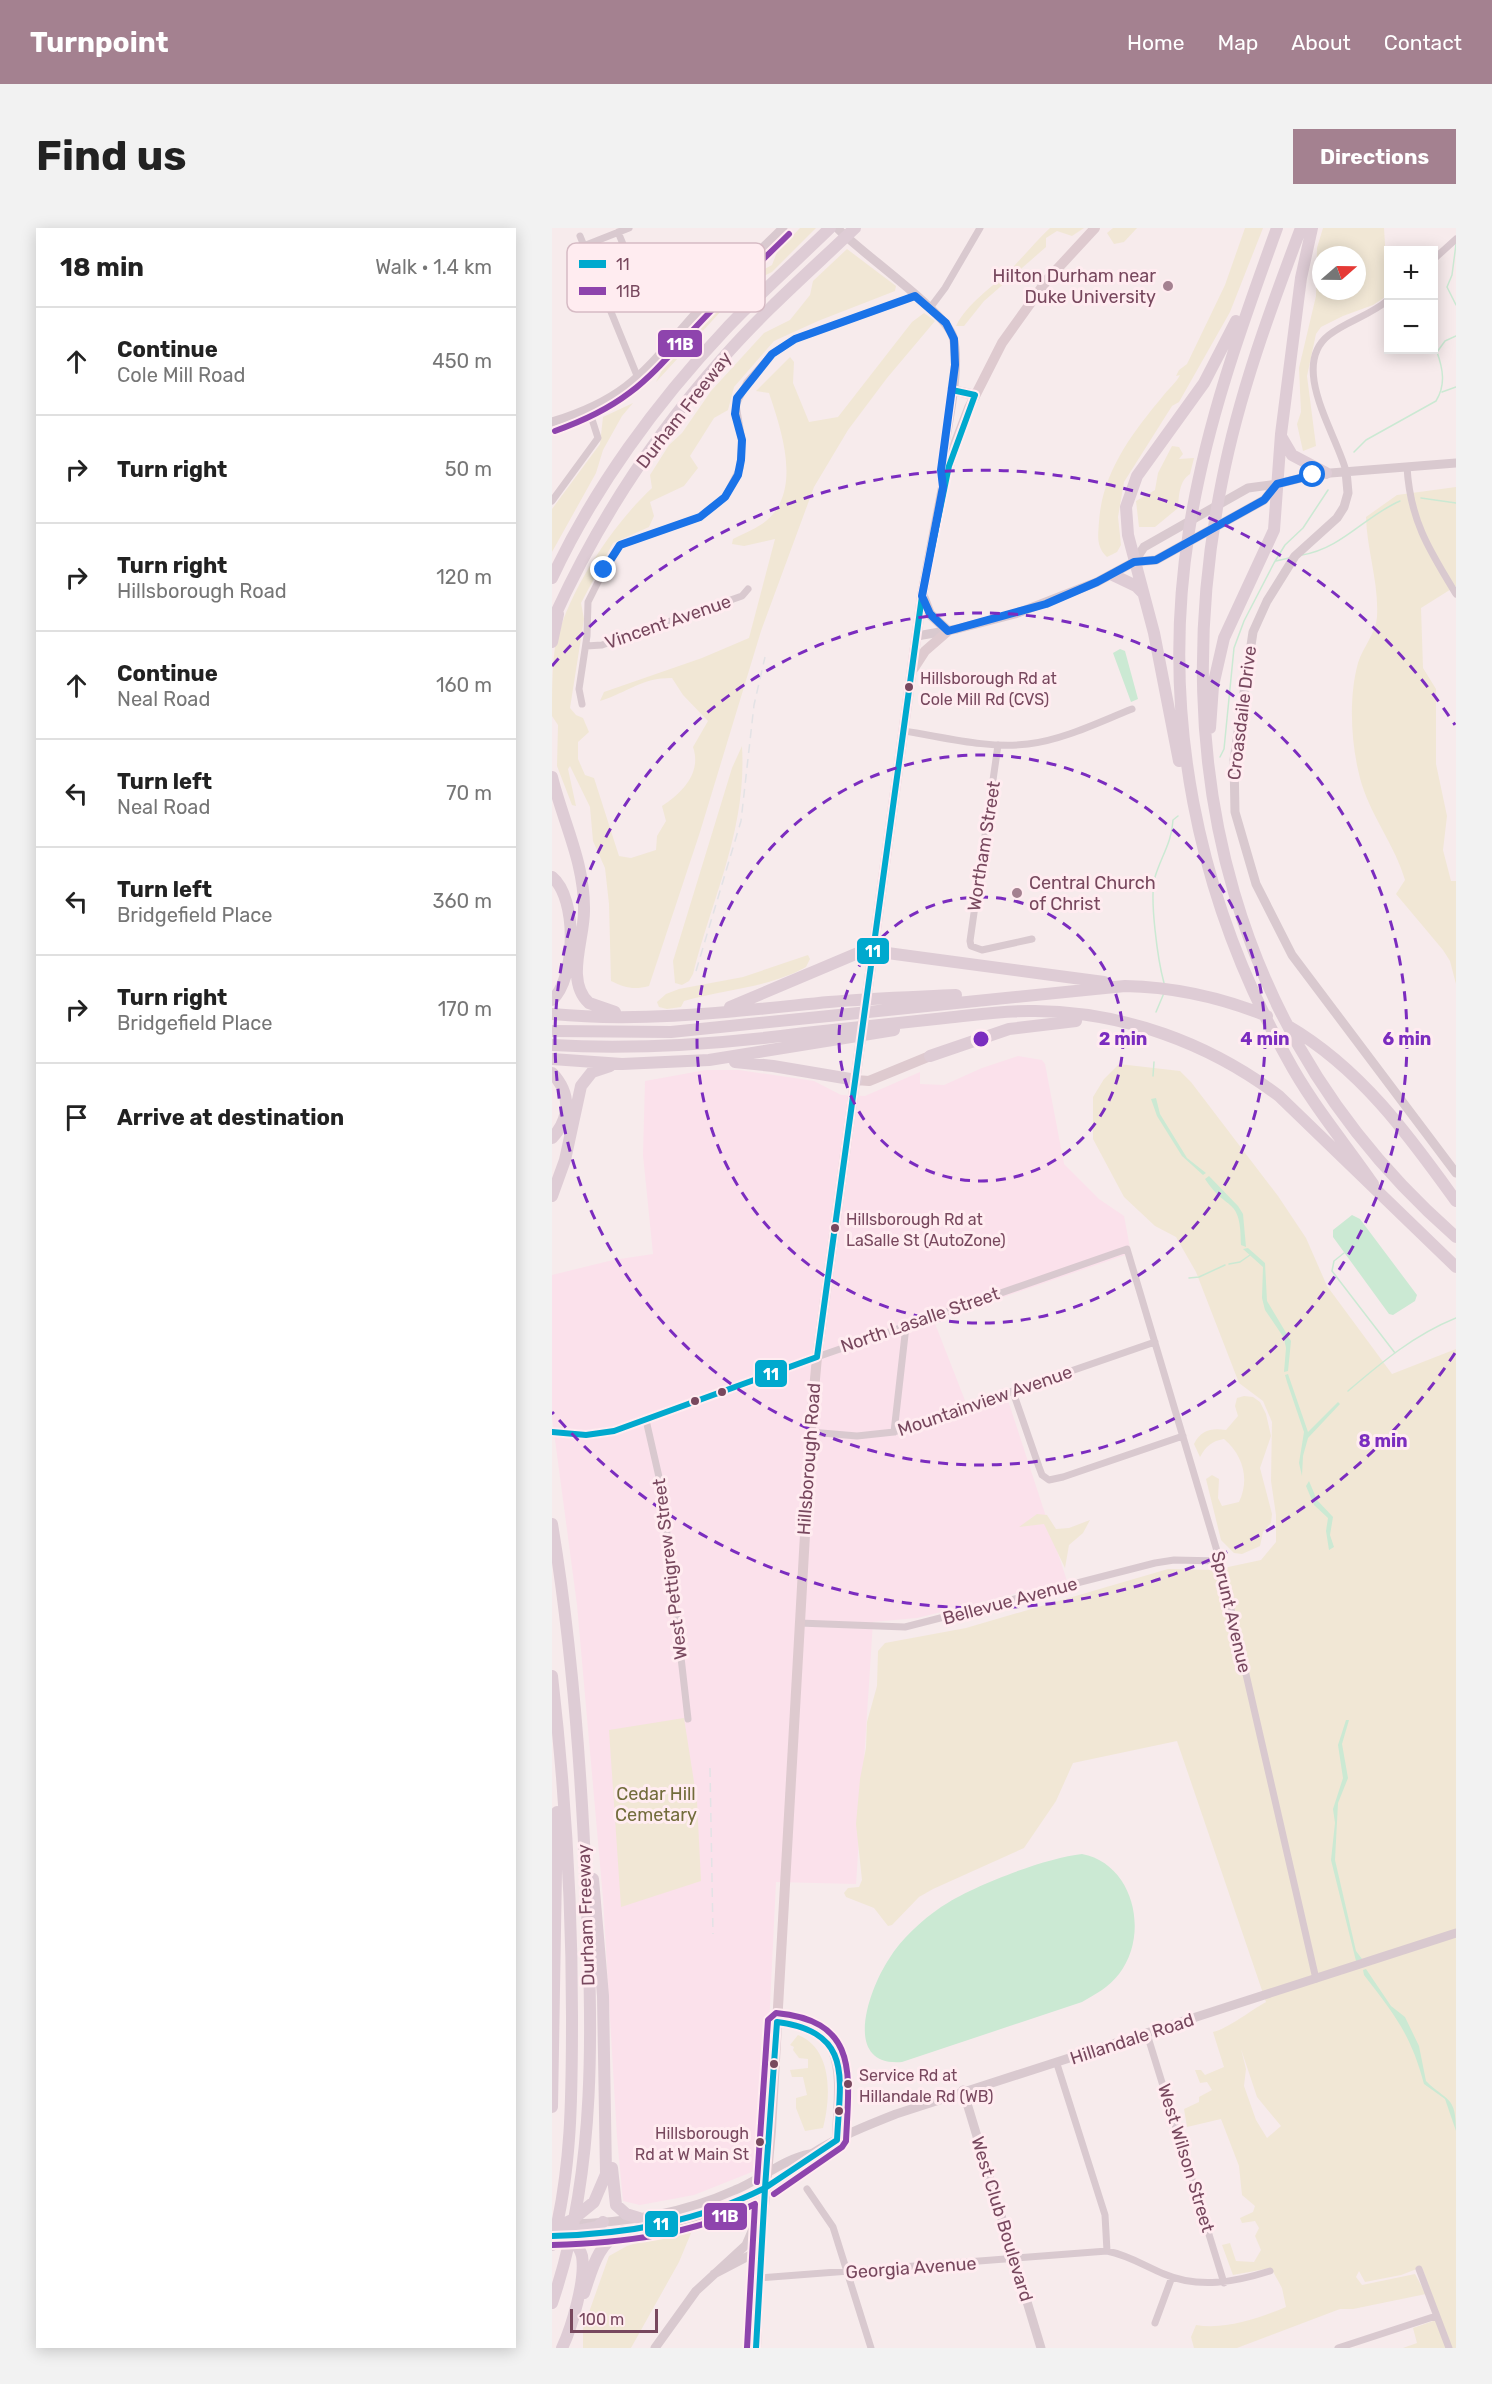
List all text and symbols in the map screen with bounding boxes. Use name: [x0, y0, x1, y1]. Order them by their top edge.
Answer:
text: Turnpoint: [30, 26, 169, 59]
text: Home: [1127, 30, 1184, 55]
text: Map: [1217, 30, 1258, 55]
text: About: [1291, 30, 1351, 55]
text: Contact: [1384, 30, 1462, 55]
button: Directions: [1293, 129, 1456, 184]
text: Find us: [36, 131, 187, 181]
legend: [567, 243, 765, 312]
north arrow: [1312, 246, 1366, 300]
map controls: [1384, 246, 1438, 354]
button: +: [1384, 246, 1438, 300]
text: 18 min: [60, 252, 144, 283]
text: Walk · 1.4 km: [375, 255, 492, 279]
text: 11: [616, 255, 630, 274]
place label: Hilton Durham near Duke University: [993, 265, 1156, 308]
marker: Hilton Durham near Duke University: [1161, 279, 1175, 293]
text: 11B: [616, 282, 640, 301]
button: −: [1384, 300, 1438, 354]
line badge: 11B: [657, 329, 703, 358]
text: 11B: [666, 335, 694, 354]
text: Continue: [117, 336, 218, 363]
icon: ahead: [60, 345, 93, 378]
street label: Durham Freeway: [632, 347, 736, 473]
text: 450 m: [432, 349, 492, 373]
text: Cole Mill Road: [117, 363, 246, 387]
icon: right: [60, 453, 93, 486]
text: Turn right: [117, 456, 227, 483]
text: 50 m: [445, 457, 492, 481]
route start: [1299, 461, 1325, 487]
text: Turn right: [117, 552, 227, 579]
route end: [590, 556, 616, 582]
icon: right: [60, 561, 93, 594]
text: 120 m: [436, 565, 492, 589]
text: Hillsborough Road: [117, 579, 287, 603]
street label: Vincent Avenue: [602, 590, 734, 654]
street label: Croasdaile Drive: [1223, 645, 1261, 781]
text: Continue: [117, 660, 218, 687]
icon: ahead: [60, 669, 93, 702]
place label: Hillsborough Rd at Cole Mill Rd (CVS): [920, 669, 1057, 709]
text: 160 m: [436, 673, 492, 697]
marker: Hillsborough Rd at Cole Mill Rd (CVS): [903, 681, 915, 693]
text: Neal Road: [117, 687, 210, 711]
text: Turn left: [117, 768, 212, 795]
icon: left: [60, 777, 93, 810]
street label: Wortham Street: [963, 779, 1005, 913]
text: 70 m: [446, 781, 492, 805]
text: Neal Road: [117, 795, 210, 819]
place label: Central Church of Christ: [1029, 872, 1156, 915]
text: Turn left: [117, 876, 212, 903]
icon: left: [60, 885, 93, 918]
marker: Central Church of Christ: [1010, 886, 1024, 900]
text: 360 m: [433, 889, 492, 913]
text: Bridgefield Place: [117, 903, 273, 927]
line badge: 11: [856, 937, 890, 965]
text: 11: [865, 942, 881, 961]
text: Turn right: [117, 984, 227, 1011]
icon: right: [60, 993, 93, 1026]
text: 170 m: [438, 997, 492, 1021]
text: Bridgefield Place: [117, 1011, 273, 1035]
text: 2 min: [1099, 1028, 1147, 1050]
text: 4 min: [1240, 1028, 1290, 1050]
text: 6 min: [1383, 1028, 1431, 1050]
centre of rings: [971, 1029, 991, 1049]
icon: arrive: [60, 1101, 93, 1134]
text: Arrive at destination: [117, 1104, 344, 1131]
place label: Hillsborough Rd at LaSalle St (AutoZone): [846, 1210, 1006, 1250]
marker: Hillsborough Rd at LaSalle St (AutoZone): [829, 1222, 841, 1234]
street label: North Lasalle Street: [838, 1282, 1002, 1358]
line badge: 11: [754, 1359, 788, 1388]
street label: Mountainview Avenue: [895, 1361, 1075, 1441]
text: 11: [763, 1365, 779, 1384]
street label: Hillsborough Road: [793, 1382, 825, 1536]
unlabelled marker: [716, 1386, 728, 1398]
unlabelled marker: [689, 1395, 701, 1407]
text: 8 min: [1358, 1430, 1408, 1452]
street label: West Pettigrew Street: [648, 1477, 692, 1661]
street label: Sprunt Avenue: [1206, 1549, 1256, 1675]
street label: Bellevue Avenue: [940, 1572, 1080, 1630]
park label: Cedar Hill Cemetary: [615, 1783, 697, 1826]
street label: Durham Freeway: [573, 1844, 599, 1986]
street label: Hillandale Road: [1067, 2009, 1197, 2069]
unlabelled marker: [768, 2058, 780, 2070]
place label: Service Rd at Hillandale Rd (WB): [859, 2066, 993, 2106]
marker: Service Rd at Hillandale Rd (WB): [842, 2078, 854, 2090]
street label: West Wilson Street: [1153, 2081, 1219, 2235]
unlabelled marker: [833, 2105, 845, 2117]
place label: Hillsborough Rd at W Main St: [635, 2124, 749, 2164]
street label: West Club Boulevard: [966, 2134, 1038, 2304]
marker: Hillsborough Rd at W Main St: [754, 2136, 766, 2148]
line badge: 11B: [703, 2202, 748, 2231]
text: 11B: [711, 2207, 739, 2226]
line badge: 11: [644, 2210, 679, 2238]
text: 11: [653, 2215, 669, 2234]
street label: Georgia Avenue: [845, 2252, 977, 2284]
scale bar: [570, 2306, 658, 2334]
text: 100 m: [579, 2310, 624, 2329]

